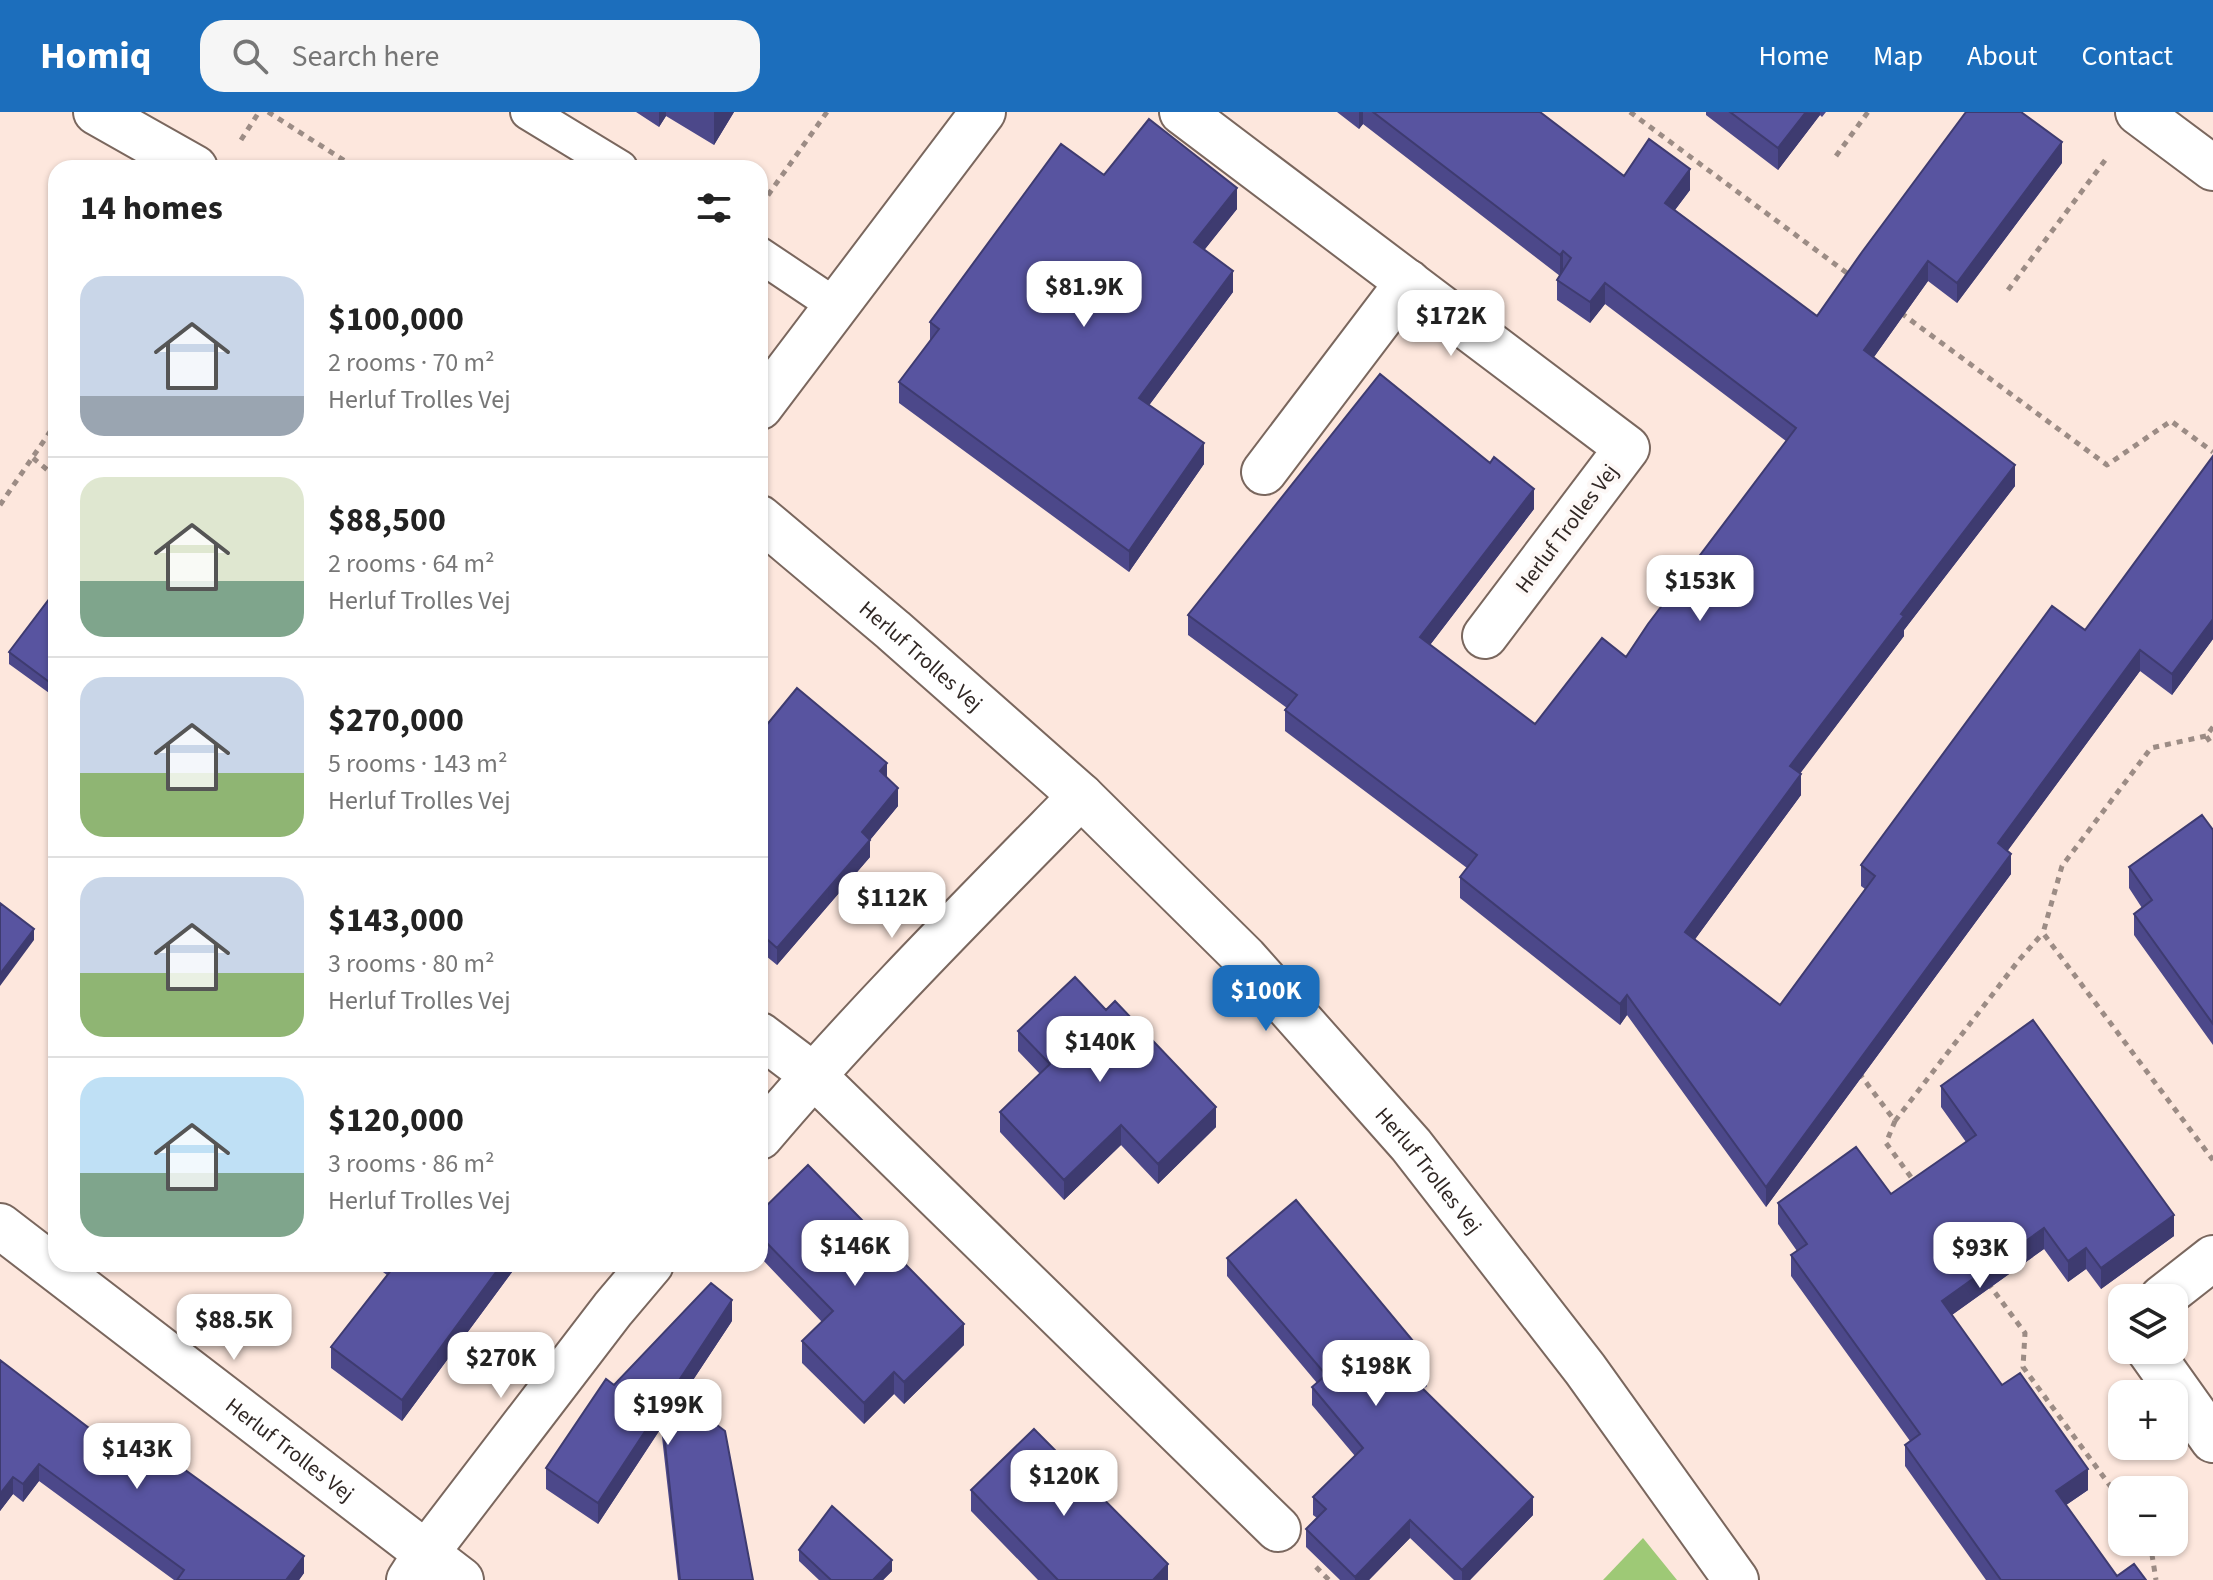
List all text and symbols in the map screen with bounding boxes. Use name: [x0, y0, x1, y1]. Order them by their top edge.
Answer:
search box: [200, 20, 760, 92]
text: Homiq: [40, 29, 152, 83]
icon: search: [228, 34, 272, 78]
text: Search here: [292, 35, 439, 78]
text: Home: [1758, 36, 1829, 76]
text: Map: [1873, 36, 1923, 76]
text: About: [1967, 36, 2038, 76]
text: Contact: [2082, 36, 2173, 76]
text: 14 homes: [80, 184, 223, 233]
icon: filters: [692, 186, 736, 230]
pin: $81.9K: [1019, 261, 1149, 329]
text: $81.9K: [1045, 268, 1123, 305]
pin: $172K: [1395, 290, 1507, 358]
text: $100,000: [328, 295, 464, 344]
text: $172K: [1416, 297, 1486, 334]
icon: home: [144, 308, 240, 404]
text: 2 rooms · 70 m²: [328, 344, 495, 381]
text: Herluf Trolles Vej: [328, 381, 511, 418]
street label: Herluf Trolles Vej: [1508, 457, 1626, 600]
text: $88,500: [328, 496, 446, 545]
icon: home: [144, 509, 240, 605]
text: 2 rooms · 64 m²: [328, 545, 495, 582]
pin: $153K: [1644, 555, 1756, 623]
text: $153K: [1665, 562, 1735, 599]
text: Herluf Trolles Vej: [328, 582, 511, 619]
street label: Herluf Trolles Vej: [852, 593, 989, 719]
text: $270,000: [328, 696, 464, 745]
icon: home: [144, 709, 240, 805]
text: 5 rooms · 143 m²: [328, 745, 507, 782]
text: Herluf Trolles Vej: [328, 782, 511, 819]
pin: $112K: [836, 872, 948, 940]
text: $112K: [857, 879, 927, 916]
text: $143,000: [328, 896, 464, 945]
icon: home: [144, 909, 240, 1005]
text: 3 rooms · 80 m²: [328, 945, 495, 982]
pin: $100K: [1210, 965, 1322, 1033]
text: $100K: [1231, 972, 1301, 1009]
text: Herluf Trolles Vej: [328, 982, 511, 1019]
pin: $140K: [1044, 1016, 1156, 1084]
text: $140K: [1065, 1023, 1135, 1060]
text: $120,000: [328, 1096, 464, 1145]
street label: Herluf Trolles Vej: [1367, 1100, 1489, 1241]
icon: home: [144, 1109, 240, 1205]
text: 3 rooms · 86 m²: [328, 1145, 495, 1182]
text: Herluf Trolles Vej: [328, 1182, 511, 1219]
pin: $146K: [799, 1220, 911, 1288]
pin: $93K: [1933, 1222, 2027, 1290]
text: $146K: [820, 1227, 890, 1264]
text: $93K: [1951, 1229, 2009, 1266]
map controls: [2108, 1284, 2188, 1556]
button: layers: [2108, 1284, 2188, 1364]
pin: $88.5K: [169, 1294, 299, 1362]
text: $88.5K: [195, 1301, 273, 1338]
pin: $270K: [445, 1332, 557, 1400]
text: $270K: [466, 1339, 536, 1376]
pin: $198K: [1320, 1340, 1432, 1408]
text: $198K: [1341, 1347, 1411, 1384]
pin: $199K: [612, 1379, 724, 1447]
button: +: [2108, 1380, 2188, 1460]
text: $199K: [633, 1386, 703, 1423]
street label: Herluf Trolles Vej: [219, 1390, 361, 1509]
pin: $143K: [81, 1423, 193, 1491]
text: $143K: [102, 1430, 172, 1467]
pin: $120K: [1008, 1450, 1120, 1518]
text: $120K: [1029, 1457, 1099, 1494]
button: −: [2108, 1476, 2188, 1556]

